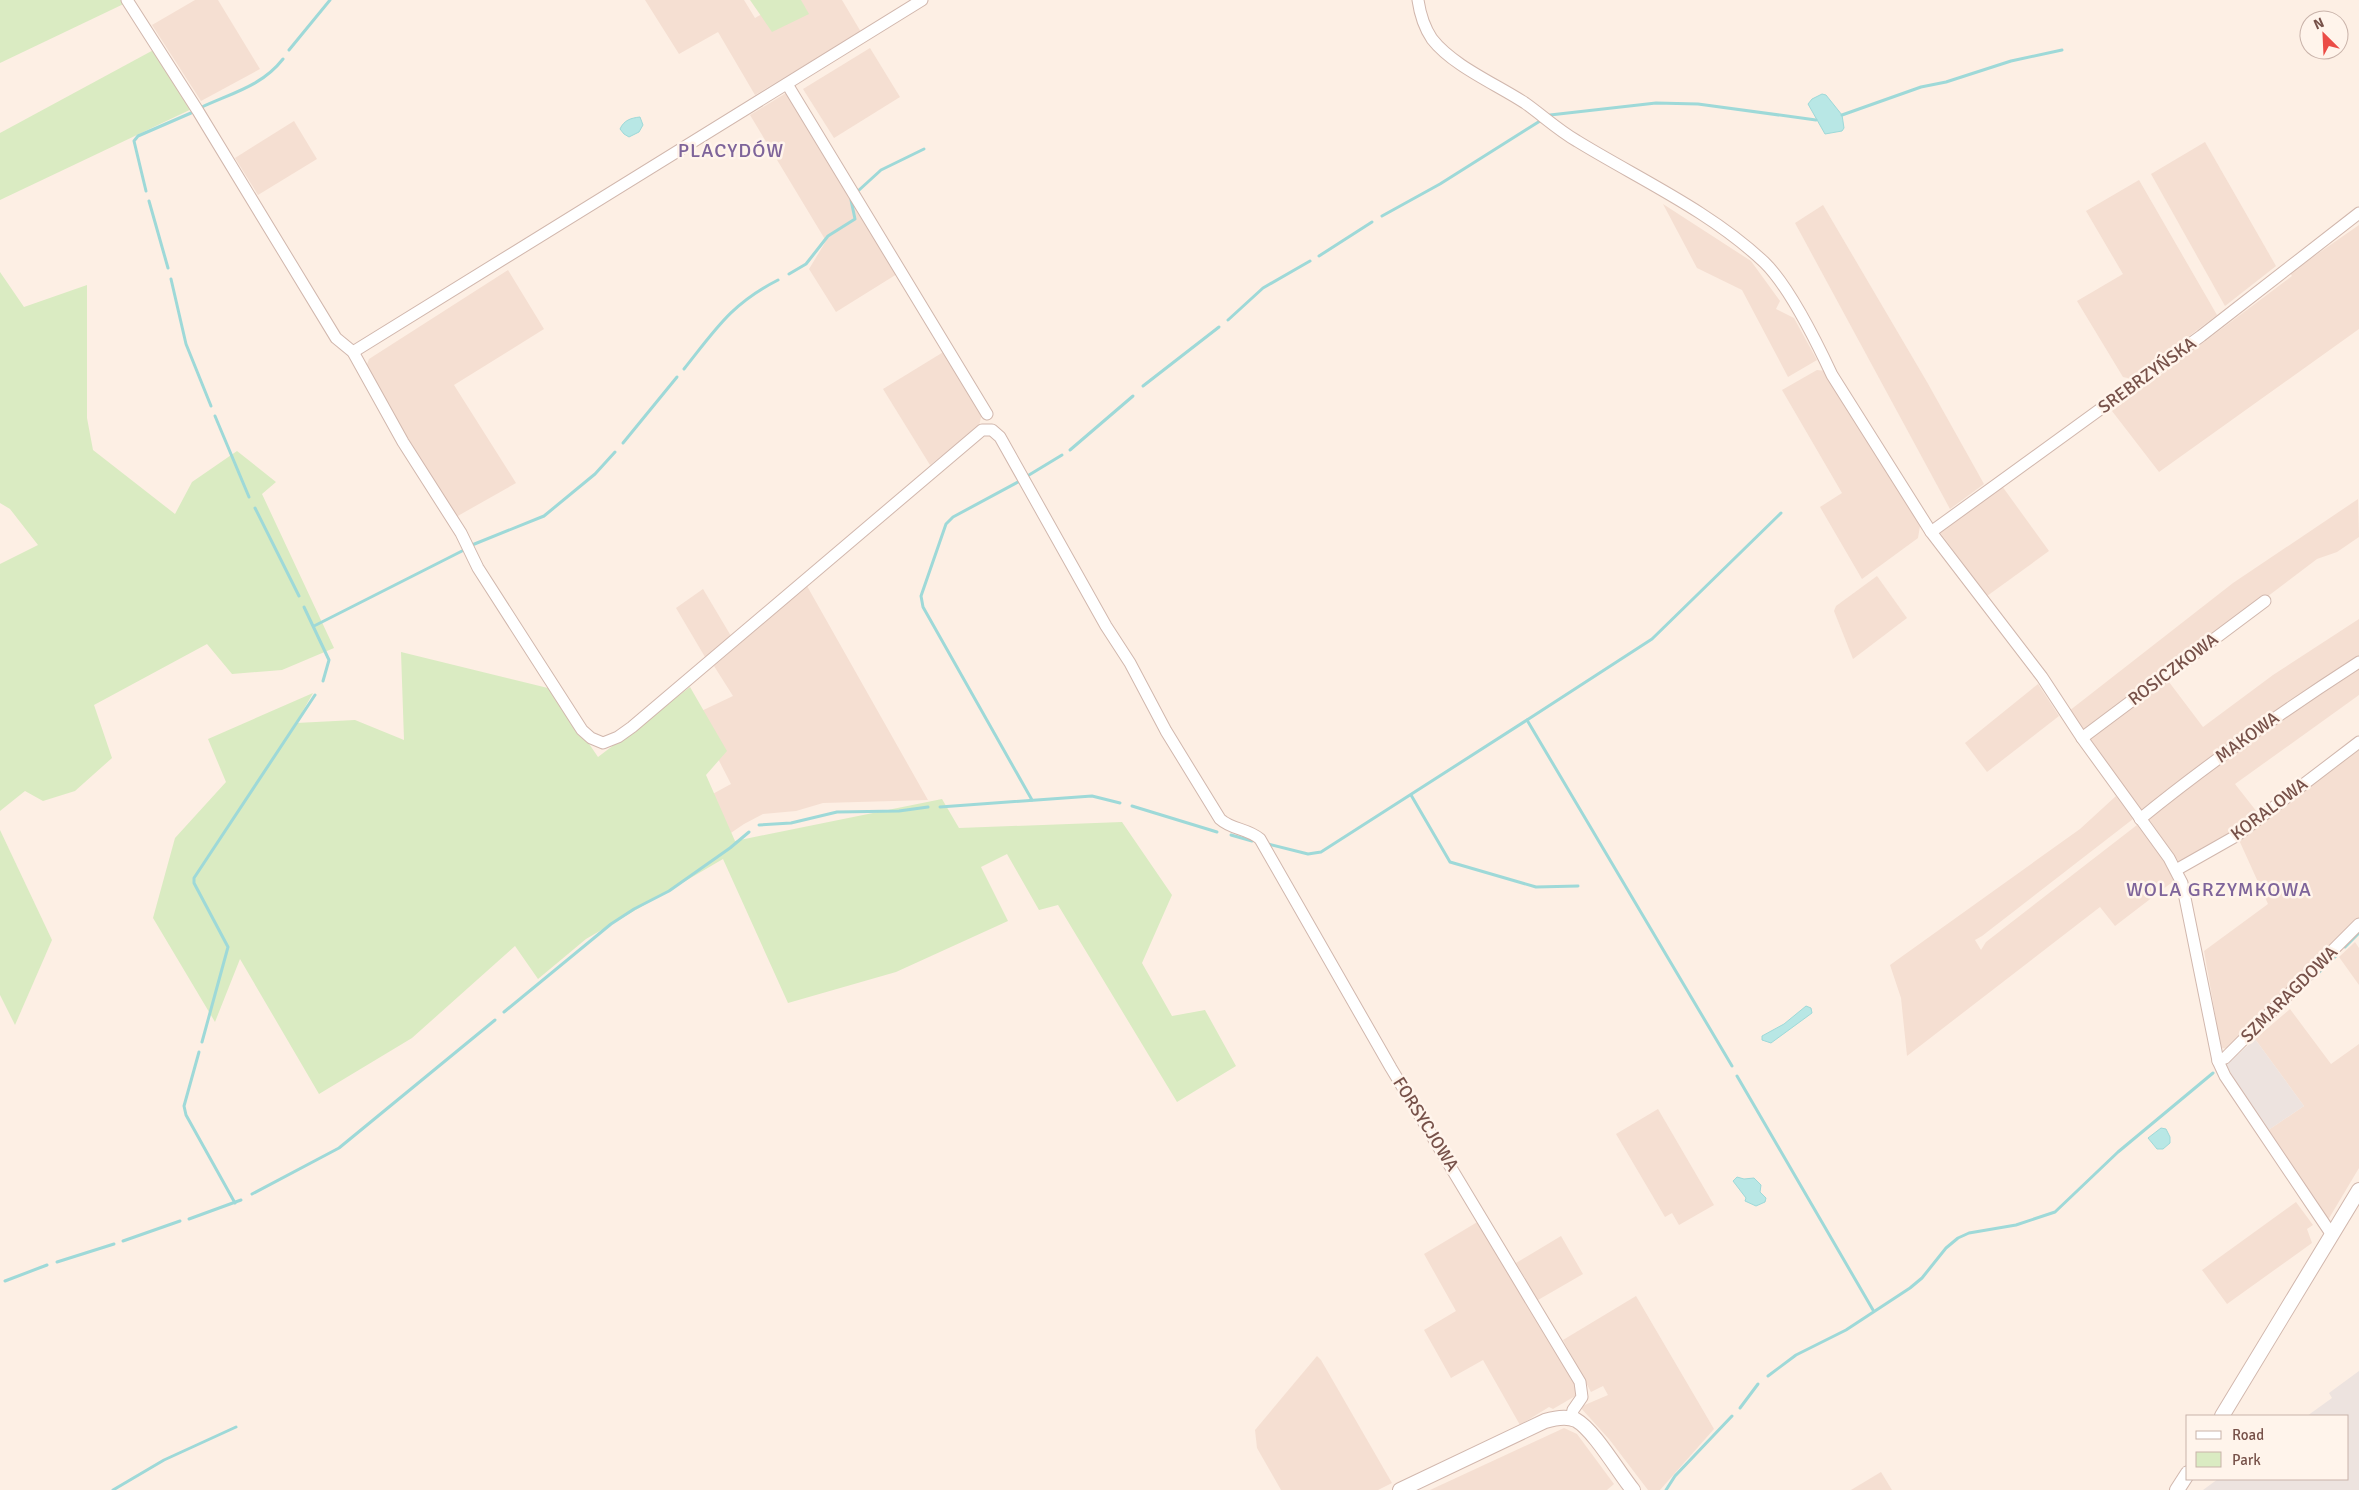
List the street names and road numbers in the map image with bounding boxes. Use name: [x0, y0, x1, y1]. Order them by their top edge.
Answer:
street label: SREBRZYŃSKA: [2094, 332, 2200, 418]
street label: ROSICZKOWA: [2124, 628, 2222, 710]
street label: MAKOWA: [2211, 706, 2283, 768]
street label: KORALOWA: [2226, 773, 2312, 845]
street label: SZMARAGDOWA: [2236, 941, 2342, 1047]
street label: FORSYCJOWA: [1388, 1073, 1464, 1175]

